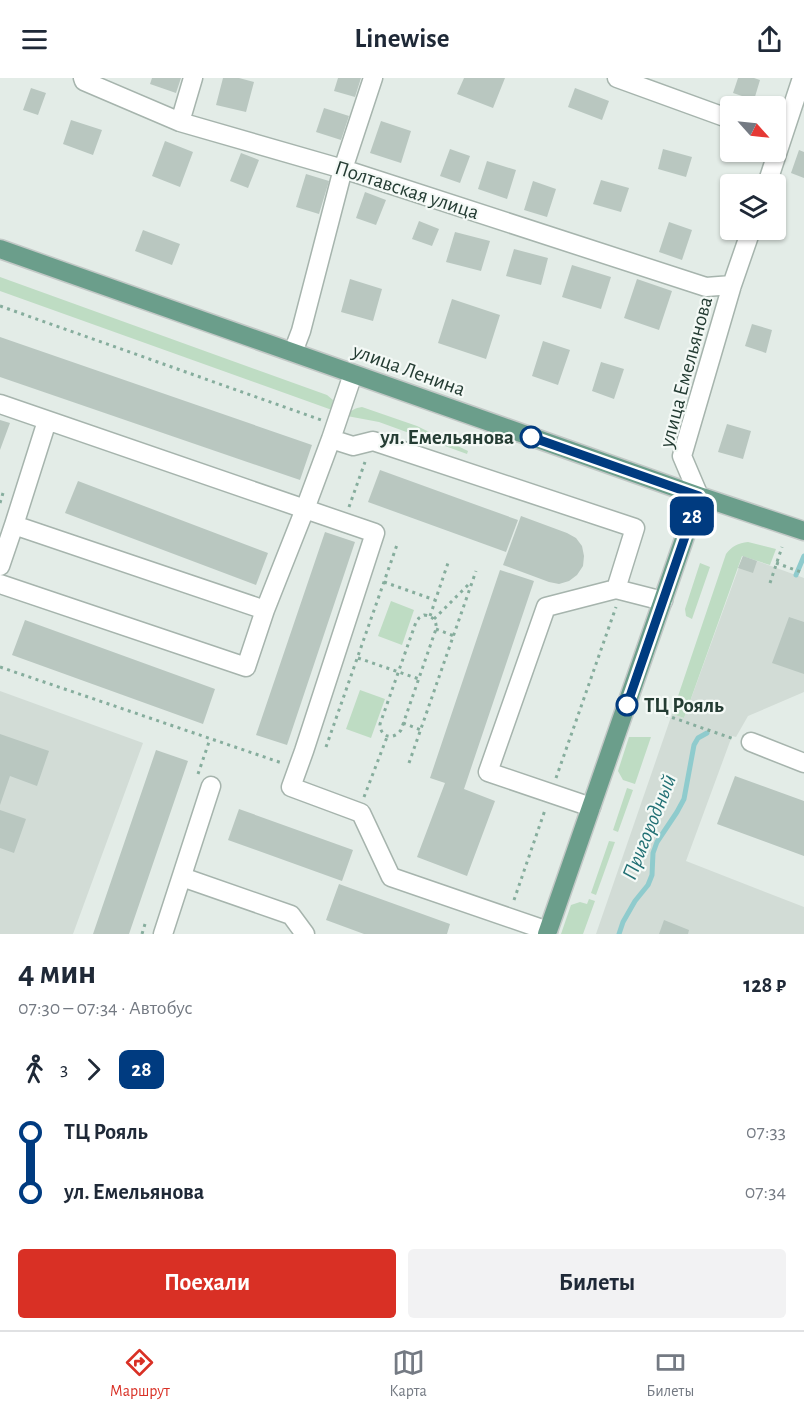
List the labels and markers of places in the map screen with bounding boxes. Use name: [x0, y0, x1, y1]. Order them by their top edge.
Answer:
marker: ул. Емельянова: [520, 426, 542, 448]
place label: ул. Емельянова: [379, 427, 514, 448]
marker: ТЦ Рояль: [616, 694, 638, 716]
place label: ТЦ Рояль: [644, 695, 724, 716]

